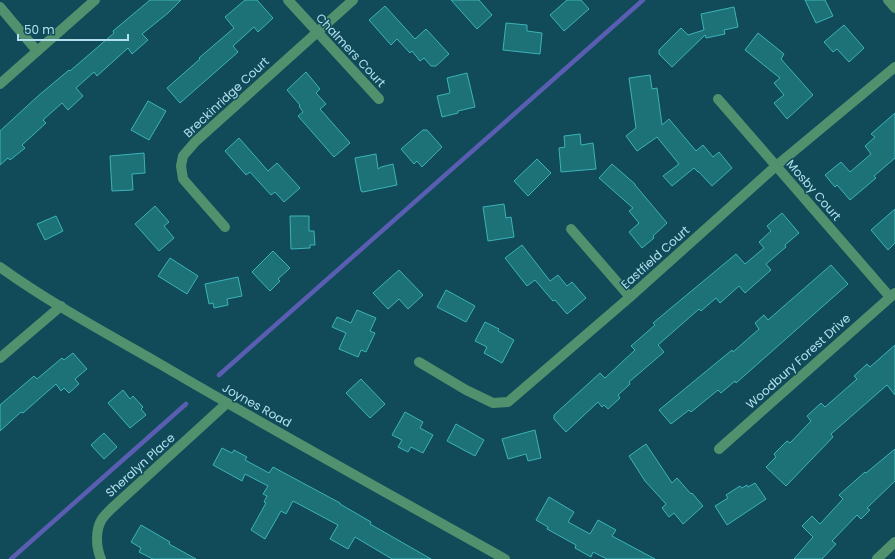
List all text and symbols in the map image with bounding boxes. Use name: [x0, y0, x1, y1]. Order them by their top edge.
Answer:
street label: Chalmers Court: [312, 9, 390, 91]
scale bar: [18, 16, 128, 42]
text: 50 m: [24, 21, 55, 38]
street label: Breckinridge Court: [180, 53, 272, 141]
street label: Mosby Court: [783, 156, 845, 224]
street label: Eastfield Court: [617, 222, 693, 292]
street label: Woodbury Forest Drive: [742, 310, 854, 412]
street label: Joynes Road: [219, 379, 295, 431]
street label: Sheralyn Place: [102, 429, 178, 501]

